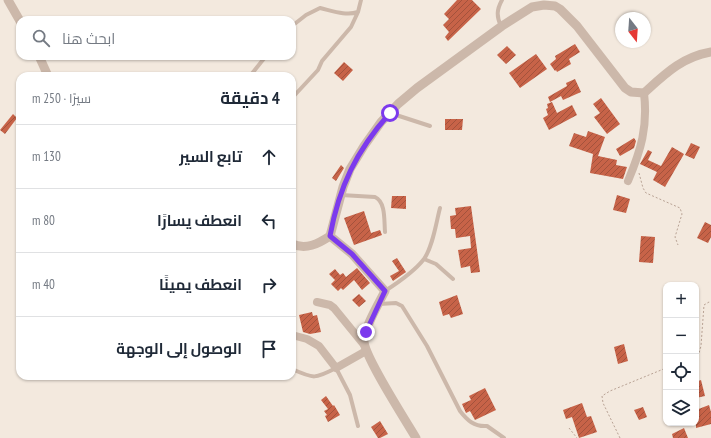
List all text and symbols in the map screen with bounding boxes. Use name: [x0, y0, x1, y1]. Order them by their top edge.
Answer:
north arrow: [615, 12, 651, 48]
search box: [16, 16, 296, 60]
icon: search: [30, 27, 52, 49]
text: ابحث هنا: [62, 29, 115, 48]
text: 4 دقيقة: [220, 87, 280, 109]
text: سيرًا · 250 m: [32, 90, 91, 107]
route start: [381, 104, 399, 122]
icon: ahead: [258, 146, 280, 168]
text: تابع السير: [179, 147, 242, 166]
text: 130 m: [32, 148, 61, 165]
icon: left: [258, 210, 280, 232]
text: انعطف يسارًا: [157, 211, 242, 230]
text: 80 m: [32, 212, 55, 229]
icon: right: [258, 274, 280, 296]
text: انعطف يمينًا: [159, 275, 242, 294]
text: 40 m: [32, 276, 55, 293]
map controls: [663, 282, 699, 426]
button: +: [663, 282, 699, 318]
button: −: [663, 318, 699, 354]
route end: [357, 323, 375, 341]
icon: arrive: [258, 338, 280, 360]
text: الوصول إلى الوجهة: [116, 339, 242, 358]
button: locate: [663, 354, 699, 390]
button: layers: [663, 390, 699, 426]

